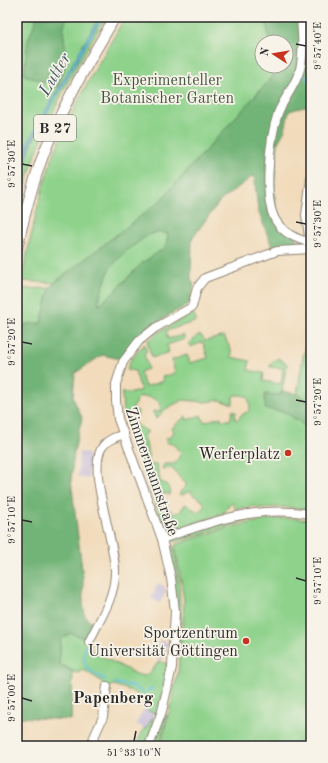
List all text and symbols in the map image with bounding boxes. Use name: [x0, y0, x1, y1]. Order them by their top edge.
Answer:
text: 9°57'40"E: [313, 22, 323, 70]
north arrow: [254, 34, 294, 74]
text: N: [259, 46, 272, 57]
water label: Lutter: [36, 50, 75, 100]
park label: Experimenteller Botanischer Garten: [100, 73, 234, 107]
road number: B 27: [34, 115, 76, 141]
text: 9°57'30"E: [7, 140, 17, 188]
text: 9°57'30"E: [313, 200, 323, 248]
text: 9°57'20"E: [7, 318, 17, 366]
text: 9°57'20"E: [313, 378, 323, 426]
street label: Zimmermannstraße: [122, 405, 181, 538]
place label: Werferplatz: [198, 447, 280, 463]
marker: Werferplatz: [283, 448, 293, 458]
text: 9°57'10"E: [7, 496, 17, 544]
text: 9°57'10"E: [313, 557, 323, 605]
place label: Sportzentrum Universität Göttingen: [88, 626, 238, 660]
marker: Sportzentrum Universität Göttingen: [241, 636, 251, 646]
text: 9°57'00"E: [7, 674, 17, 722]
district label: Papenberg: [73, 690, 154, 707]
text: 51°33'10"N: [107, 748, 162, 758]

